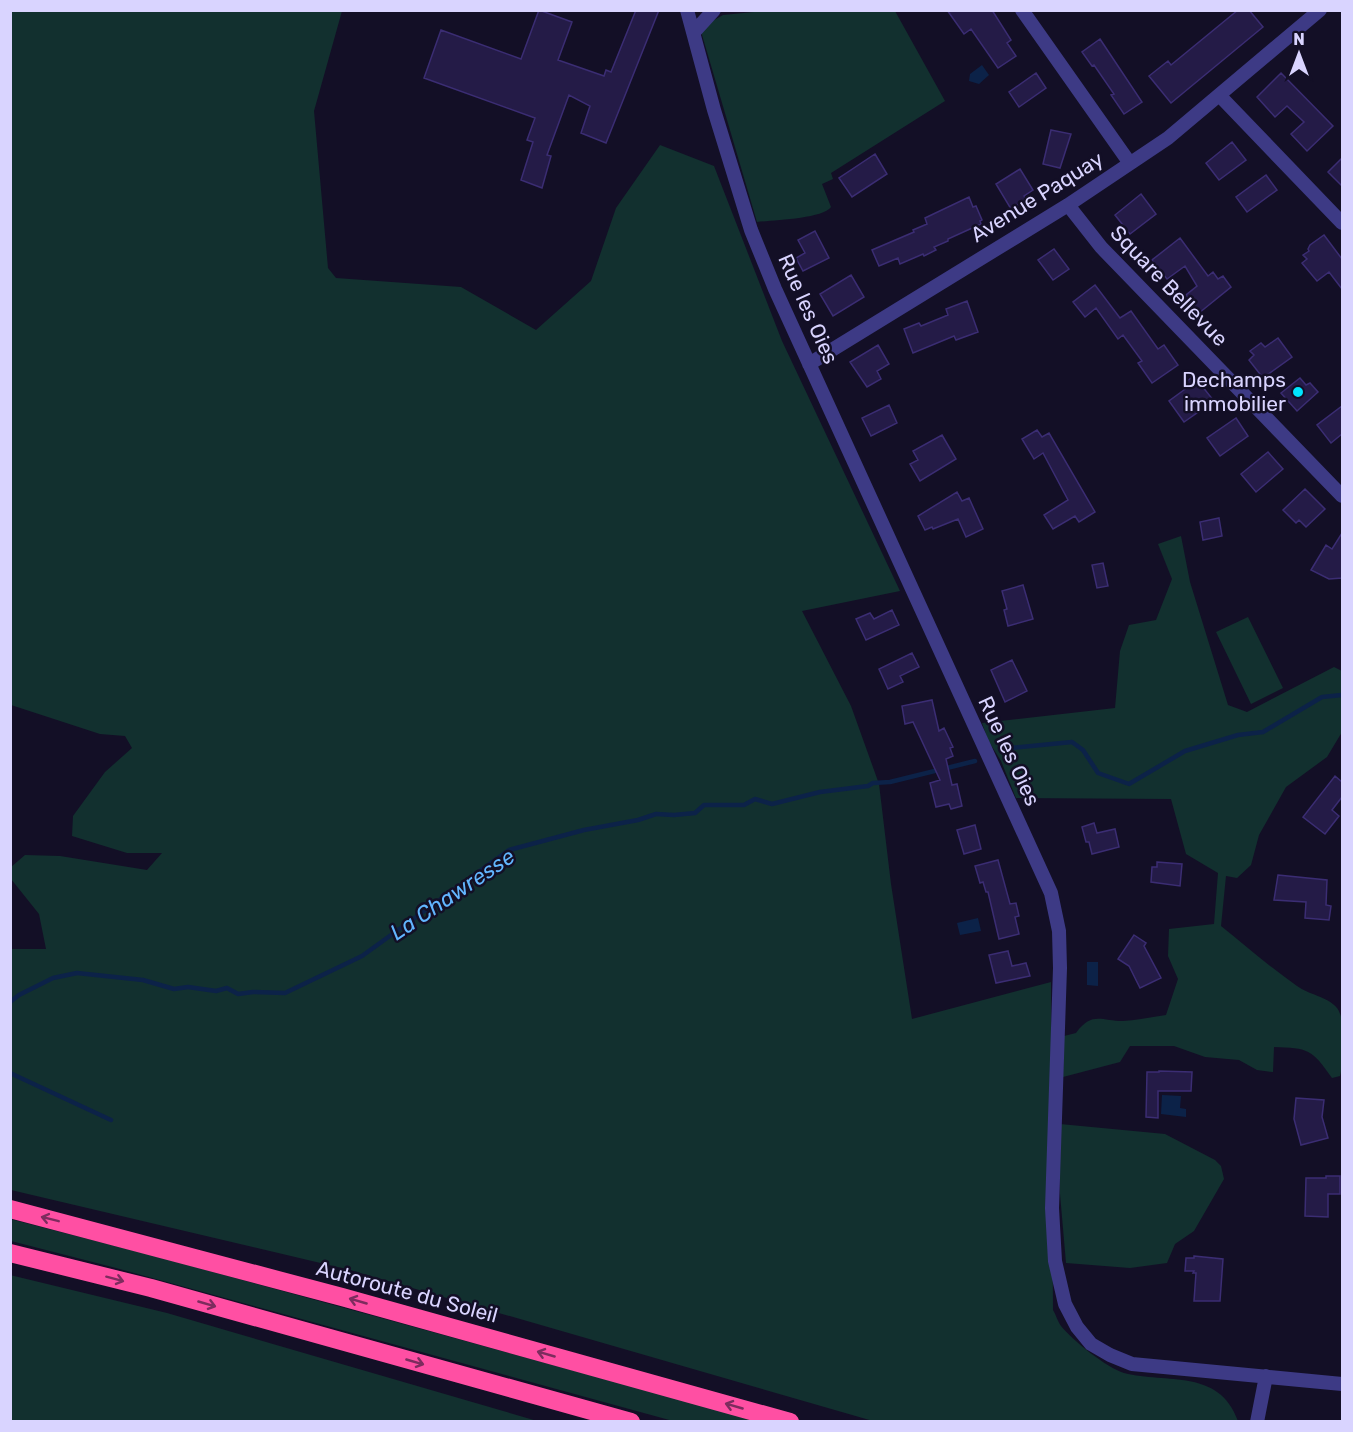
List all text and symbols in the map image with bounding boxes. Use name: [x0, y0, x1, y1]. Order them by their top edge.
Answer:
north arrow: [1269, 24, 1329, 84]
text: N: [1293, 30, 1305, 49]
street label: Avenue Paquay: [966, 146, 1108, 247]
street label: Square Bellevue: [1106, 220, 1233, 351]
street label: Rue les Oies: [773, 250, 844, 368]
place label: Dechamps immobilier: [1182, 367, 1286, 416]
marker: Dechamps immobilier: [1291, 385, 1305, 399]
street label: Rue les Oies: [973, 692, 1046, 809]
water label: La Chawresse: [385, 843, 520, 946]
one-way arrow: [41, 1213, 60, 1225]
street label: Autoroute du Soleil: [314, 1255, 501, 1328]
one-way arrow: [105, 1273, 124, 1285]
one-way arrow: [349, 1295, 368, 1307]
one-way arrow: [197, 1299, 216, 1310]
one-way arrow: [537, 1347, 556, 1359]
one-way arrow: [405, 1356, 424, 1368]
one-way arrow: [725, 1400, 744, 1411]

